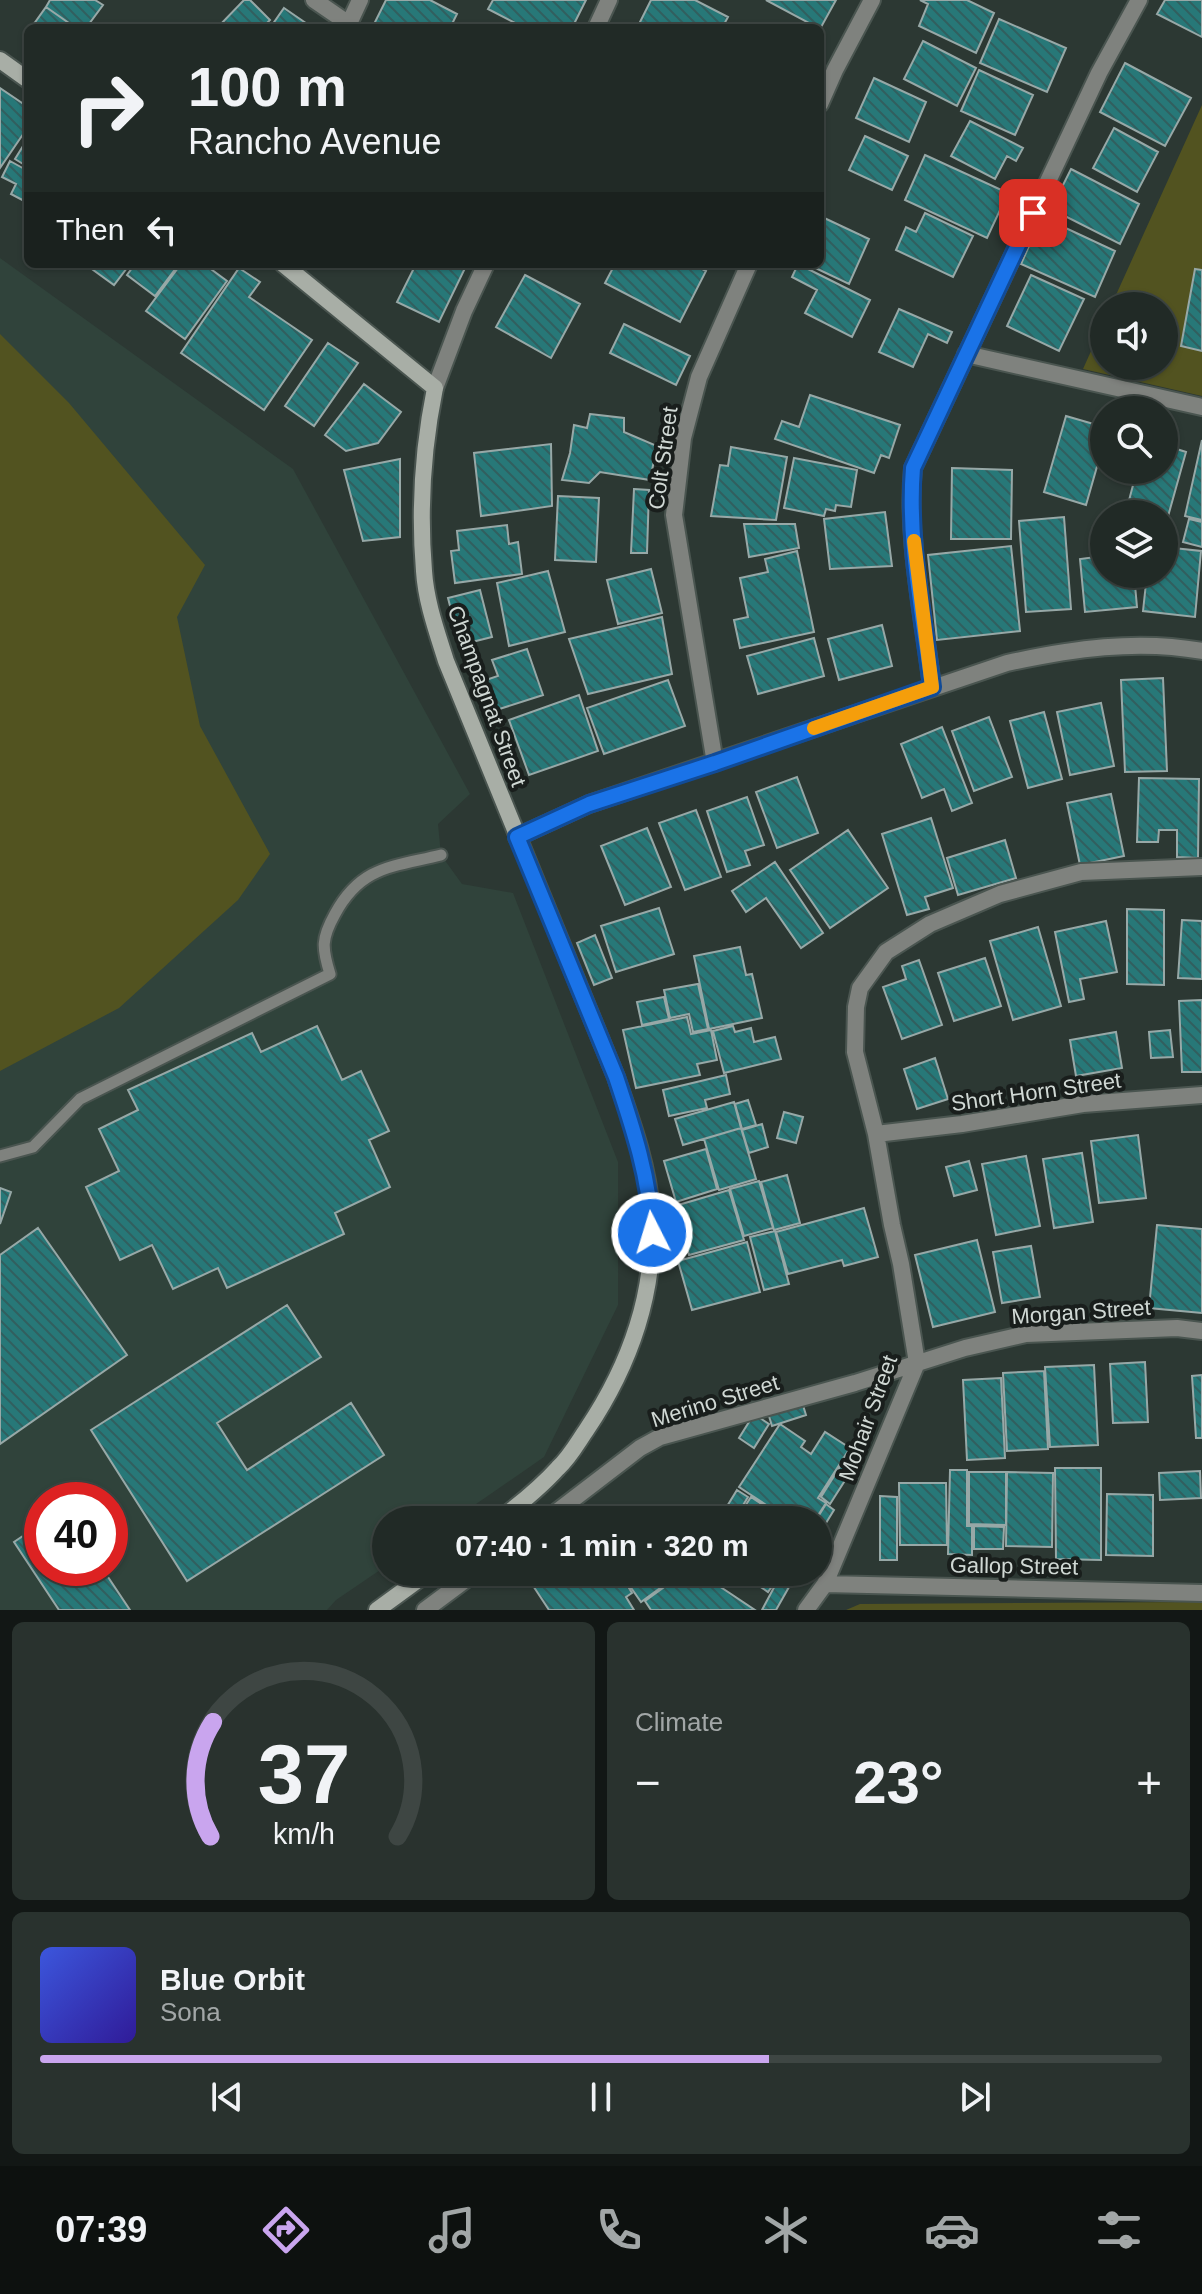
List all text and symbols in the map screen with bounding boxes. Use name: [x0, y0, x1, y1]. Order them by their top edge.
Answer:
text: 100 m: [188, 55, 347, 118]
icon: right: [56, 56, 160, 160]
text: Rancho Avenue: [188, 121, 442, 162]
pin: [999, 179, 1067, 247]
icon: arrive: [1011, 191, 1055, 235]
icon: left: [140, 208, 184, 252]
text: Then: [56, 213, 124, 246]
map controls: [1090, 292, 1178, 588]
button: sound: [1090, 292, 1178, 380]
button: search: [1090, 396, 1178, 484]
street label: Colt Street: [643, 405, 683, 511]
button: layers: [1090, 500, 1178, 588]
street label: Champagnat Street: [443, 602, 531, 790]
street label: Short Horn Street: [949, 1068, 1123, 1116]
position arrow: [610, 1191, 694, 1275]
street label: Morgan Street: [1011, 1295, 1151, 1329]
street label: Mohair Street: [834, 1352, 902, 1484]
street label: Merino Street: [648, 1370, 782, 1432]
speed limit sign: 40: [24, 1482, 128, 1586]
text: 07:40 · 1 min · 320 m: [455, 1529, 749, 1562]
street label: Gallop Street: [950, 1552, 1078, 1580]
text: Climate: [635, 1707, 723, 1737]
text: 37: [257, 1728, 350, 1821]
text: 23°: [853, 1749, 944, 1816]
text: −: [635, 1758, 661, 1807]
text: +: [1136, 1758, 1162, 1807]
text: km/h: [273, 1818, 334, 1850]
text: Blue Orbit: [160, 1963, 305, 1996]
text: Sona: [160, 1997, 221, 2027]
icon: previous: [205, 2075, 249, 2119]
icon: pause: [579, 2075, 623, 2119]
icon: next: [953, 2075, 997, 2119]
icon: directions: [258, 2202, 314, 2258]
icon: music: [424, 2202, 480, 2258]
icon: phone: [591, 2202, 647, 2258]
icon: climate: [758, 2202, 814, 2258]
icon: car: [924, 2202, 980, 2258]
icon: filters: [1091, 2202, 1147, 2258]
text: 07:39: [55, 2209, 147, 2250]

